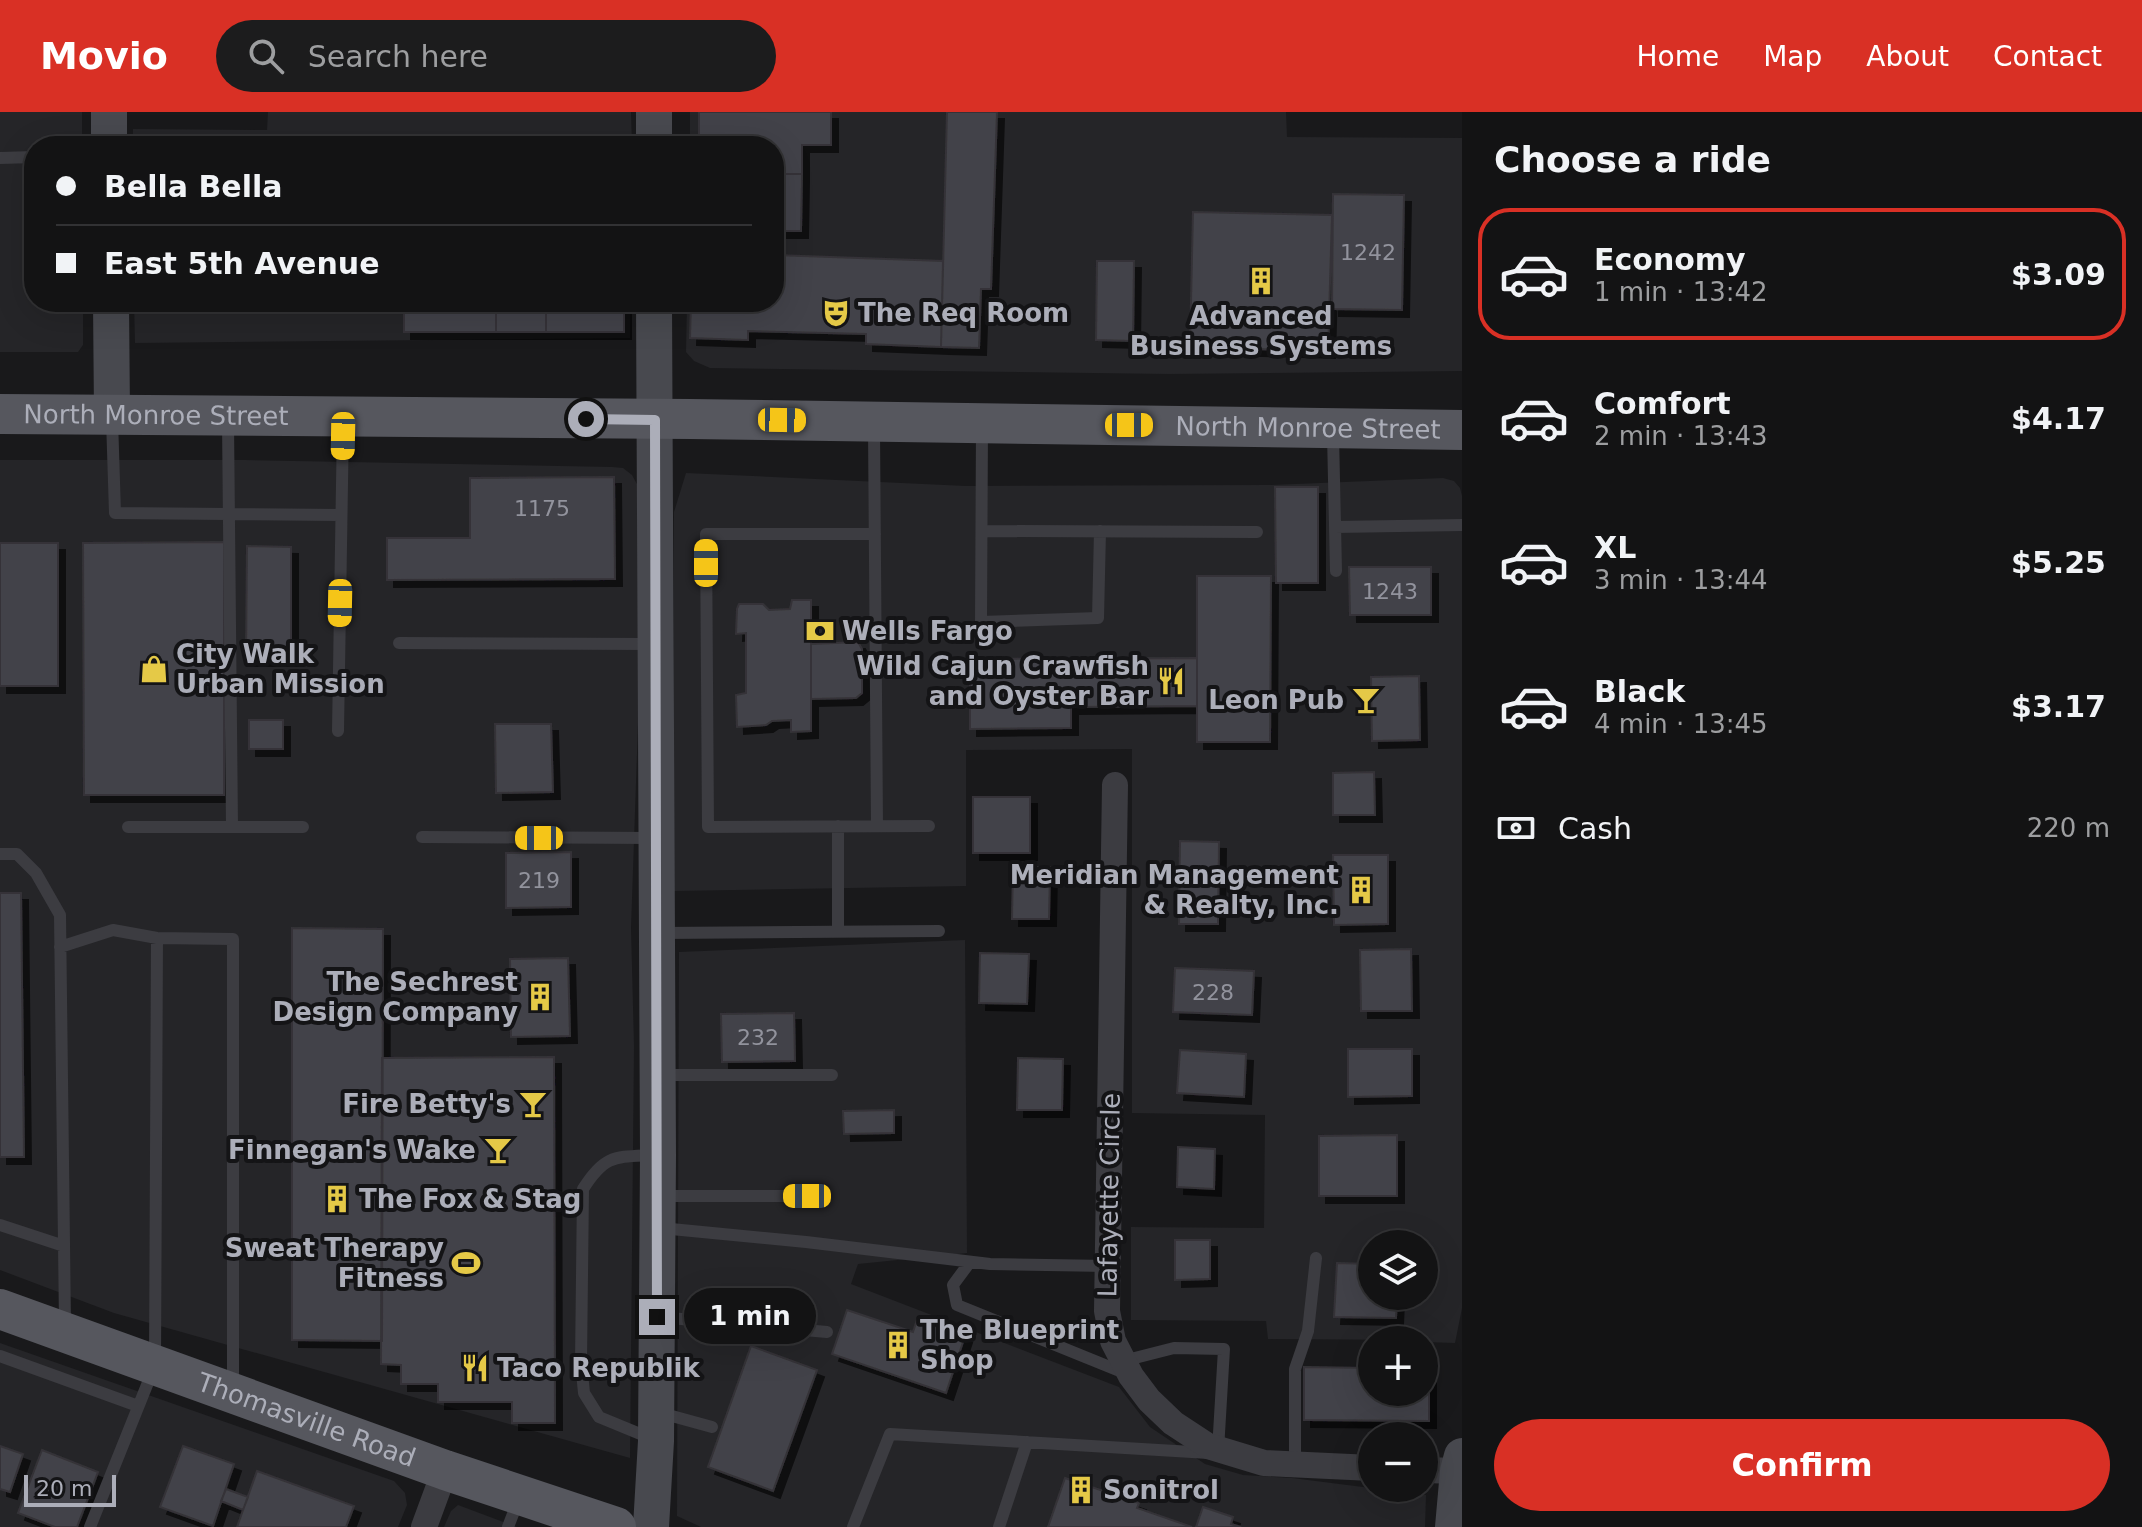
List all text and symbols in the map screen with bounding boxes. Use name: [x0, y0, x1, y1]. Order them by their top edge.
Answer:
search box: [216, 20, 776, 92]
text: Movio: [40, 34, 168, 78]
icon: search: [244, 34, 288, 78]
text: Search here: [308, 39, 488, 74]
text: Home: [1636, 40, 1719, 73]
text: Map: [1763, 40, 1822, 73]
text: About: [1866, 40, 1949, 73]
text: Contact: [1993, 40, 2102, 73]
text: Choose a ride: [1494, 139, 1771, 180]
text: Bella Bella: [104, 169, 283, 204]
icon: car: [1498, 238, 1570, 310]
house number: 1242: [1340, 240, 1396, 265]
text: Economy: [1594, 242, 1746, 277]
text: East 5th Avenue: [104, 246, 380, 281]
text: $3.09: [2011, 257, 2106, 292]
building icon: Advanced Business Systems: [1246, 266, 1276, 296]
text: 1 min · 13:42: [1594, 277, 1768, 307]
theatre icon: The Req Room: [821, 298, 851, 328]
place label: The Req Room: [858, 298, 1069, 328]
place label: Advanced Business Systems: [1130, 301, 1392, 361]
icon: car: [1498, 382, 1570, 454]
text: Comfort: [1594, 386, 1731, 421]
street label: North Monroe Street: [23, 399, 289, 431]
route start: [568, 401, 604, 437]
text: $4.17: [2011, 401, 2106, 436]
car: [758, 408, 806, 432]
street label: North Monroe Street: [1175, 411, 1441, 445]
car: [331, 412, 355, 460]
car: [1105, 413, 1153, 437]
text: 2 min · 13:43: [1594, 421, 1768, 451]
house number: 1175: [514, 496, 570, 521]
icon: car: [1498, 526, 1570, 598]
text: XL: [1594, 530, 1636, 565]
car: [694, 539, 718, 587]
text: $5.25: [2011, 545, 2106, 580]
text: 3 min · 13:44: [1594, 565, 1768, 595]
car: [328, 579, 352, 627]
house number: 1243: [1362, 579, 1418, 604]
bank icon: Wells Fargo: [805, 616, 835, 646]
place label: Wells Fargo: [842, 616, 1013, 646]
place label: City Walk Urban Mission: [176, 639, 385, 699]
place label: Wild Cajun Crawfish and Oyster Bar: [857, 651, 1149, 711]
shop icon: City Walk Urban Mission: [139, 654, 169, 684]
restaurant icon: Wild Cajun Crawfish and Oyster Bar: [1156, 666, 1186, 696]
icon: car: [1498, 670, 1570, 742]
text: Black: [1594, 674, 1685, 709]
place label: Leon Pub: [1208, 685, 1344, 715]
bar icon: Leon Pub: [1351, 685, 1381, 715]
text: $3.17: [2011, 689, 2106, 724]
text: 4 min · 13:45: [1594, 709, 1768, 739]
icon: cash: [1494, 806, 1538, 850]
text: Cash: [1558, 811, 1632, 846]
text: 220 m: [2027, 813, 2110, 843]
car: [515, 826, 563, 850]
place label: Meridian Management & Realty, Inc.: [1010, 860, 1339, 920]
house number: 219: [518, 868, 560, 893]
building icon: Meridian Management & Realty, Inc.: [1346, 875, 1376, 905]
place label: The Sechrest Design Company: [273, 967, 518, 1027]
house number: 228: [1192, 980, 1234, 1005]
building icon: The Sechrest Design Company: [525, 982, 555, 1012]
house number: 232: [737, 1025, 779, 1050]
place label: Fire Betty's: [342, 1089, 511, 1119]
bar icon: Fire Betty's: [518, 1089, 548, 1119]
street label: Lafayette Circle: [1092, 1092, 1126, 1298]
place label: Finnegan's Wake: [228, 1135, 476, 1165]
bar icon: Finnegan's Wake: [483, 1135, 513, 1165]
building icon: The Fox & Stag: [322, 1184, 352, 1214]
place label: The Fox & Stag: [359, 1184, 581, 1214]
car: [783, 1184, 831, 1208]
map controls: [1358, 1230, 1438, 1502]
button: layers: [1358, 1230, 1438, 1310]
place label: Sweat Therapy Fitness: [225, 1233, 444, 1293]
sports icon: Sweat Therapy Fitness: [451, 1248, 481, 1278]
callout: 1 min: [685, 1289, 817, 1345]
route end: [639, 1299, 675, 1335]
text: 1 min: [709, 1301, 791, 1331]
place label: The Blueprint Shop: [920, 1315, 1119, 1375]
button: +: [1358, 1326, 1438, 1406]
building icon: The Blueprint Shop: [883, 1330, 913, 1360]
restaurant icon: Taco Republik: [460, 1353, 490, 1383]
place label: Taco Republik: [497, 1353, 700, 1383]
street label: Thomasville Road: [192, 1366, 420, 1473]
button: Confirm: [1494, 1419, 2110, 1511]
button: −: [1358, 1422, 1438, 1502]
scale bar: [24, 1471, 116, 1507]
building icon: Sonitrol: [1066, 1475, 1096, 1505]
place label: Sonitrol: [1103, 1475, 1219, 1505]
text: 20 m: [36, 1476, 92, 1501]

